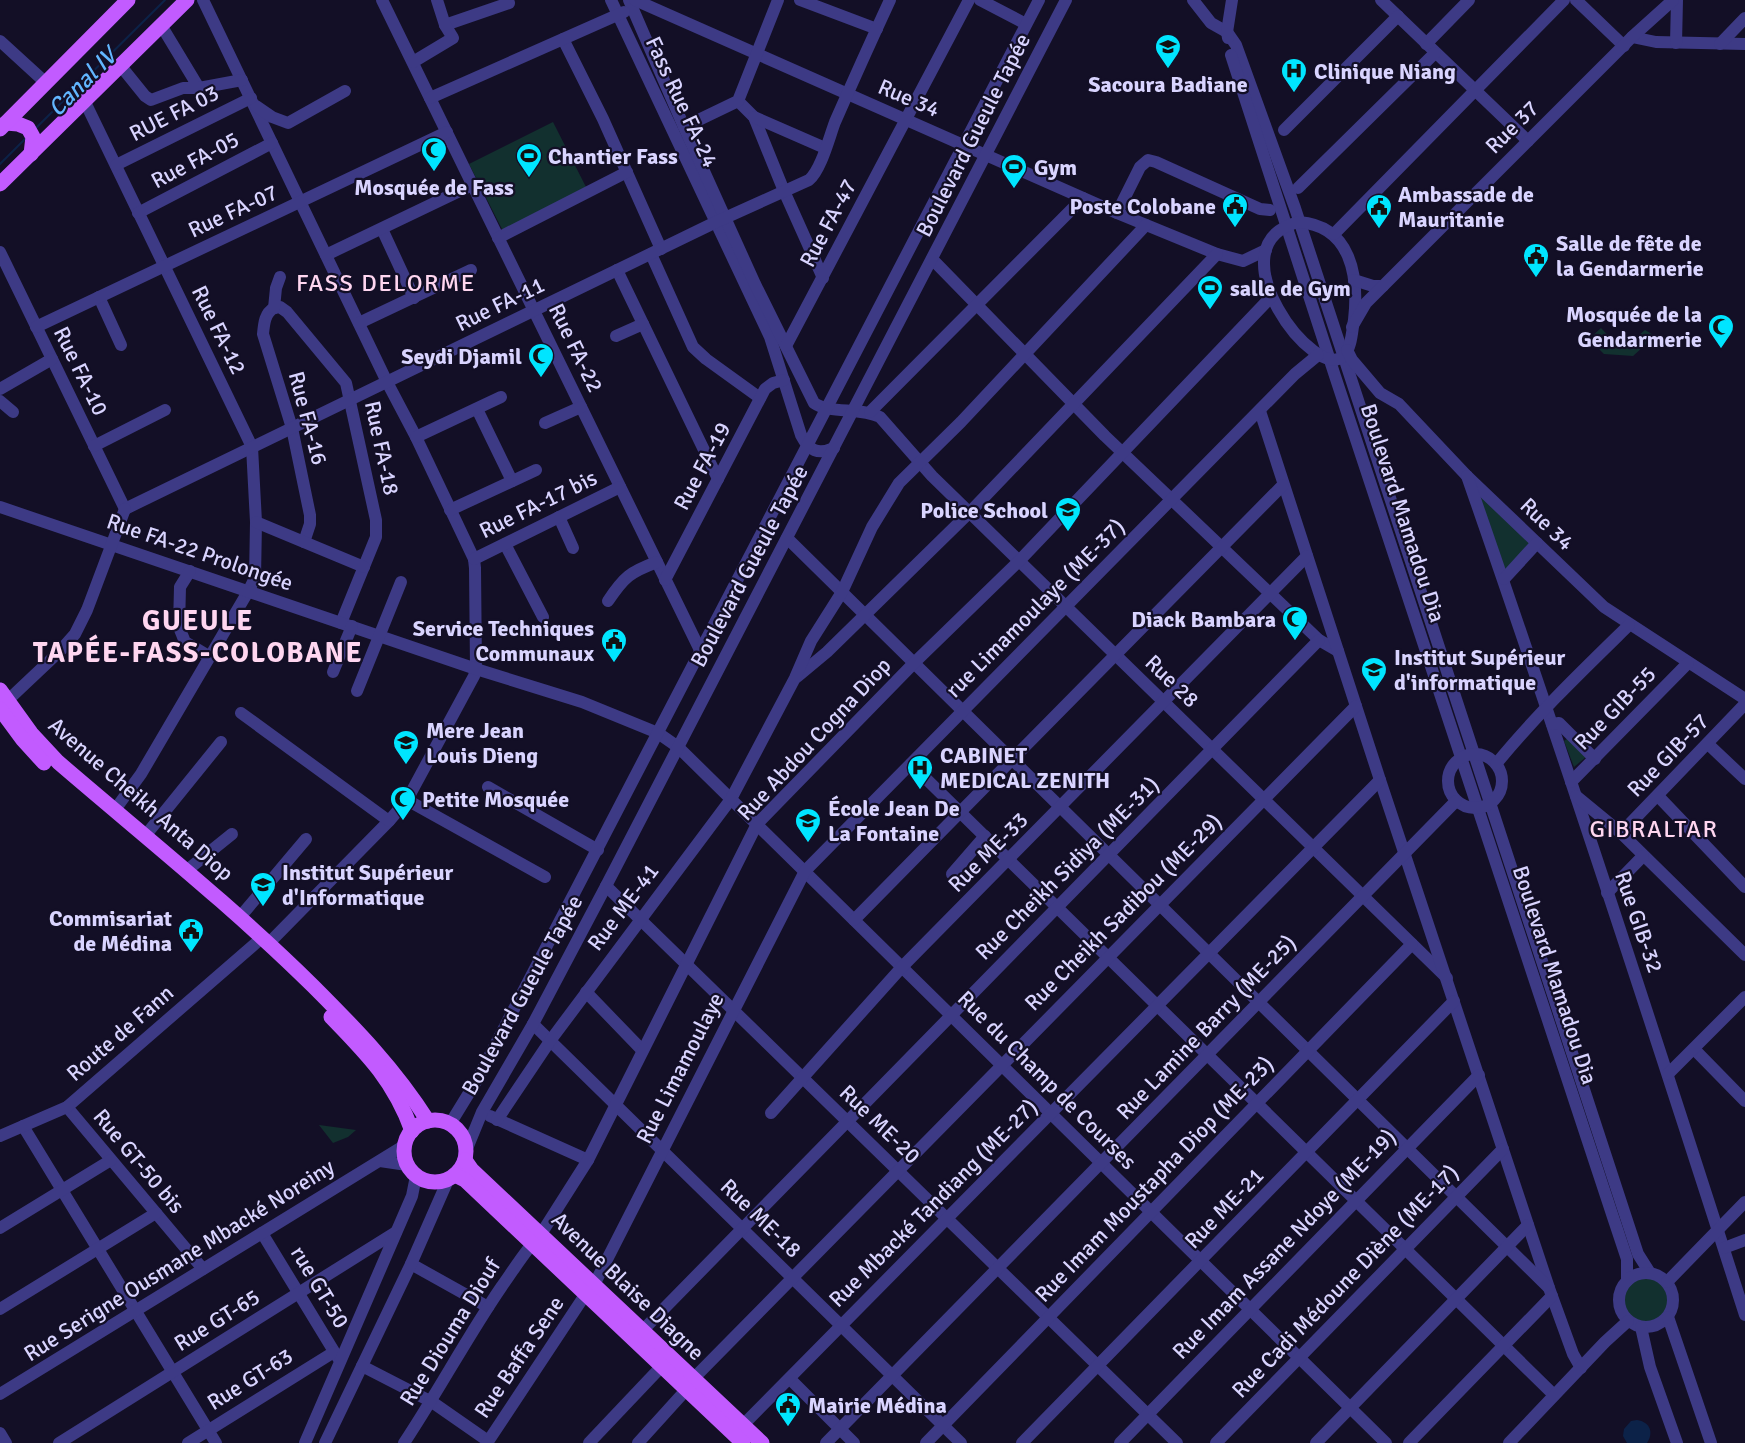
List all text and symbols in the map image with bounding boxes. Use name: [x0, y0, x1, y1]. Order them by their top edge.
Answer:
street label: Boulevard Gueule Tapée: [910, 29, 1036, 241]
street label: Fass Rue FA-24: [640, 32, 724, 172]
school or university icon: Sacoura Badiane: [1153, 32, 1183, 70]
water label: Canal IV: [41, 38, 126, 123]
hospital icon: Clinique Niang: [1279, 56, 1309, 94]
place label: Clinique Niang: [1314, 58, 1456, 85]
place label: Sacoura Badiane: [1088, 71, 1248, 98]
street label: Rue 34: [874, 73, 944, 123]
street label: RUE FA 03: [125, 79, 223, 147]
street label: Rue 37: [1480, 95, 1544, 159]
street label: Rue FA-05: [146, 126, 244, 194]
mosque icon: Mosquée de Fass: [419, 135, 449, 173]
sports icon: Chantier Fass: [514, 141, 544, 179]
place label: Chantier Fass: [548, 143, 678, 170]
sports icon: Gym: [999, 152, 1029, 190]
place label: Gym: [1034, 154, 1077, 181]
place label: Mosquée de Fass: [354, 174, 514, 201]
street label: Rue FA-47: [794, 174, 862, 272]
street label: Rue FA-07: [184, 179, 282, 243]
place label: Ambassade de Mauritanie: [1398, 181, 1534, 233]
public building icon: Poste Colobane: [1220, 191, 1250, 229]
public building icon: Ambassade de Mauritanie: [1364, 192, 1394, 230]
place label: Poste Colobane: [1070, 193, 1216, 220]
place label: Salle de fête de la Gendarmerie: [1556, 230, 1704, 282]
public building icon: Salle de fête de la Gendarmerie: [1521, 241, 1551, 279]
district label: FASS DELORME: [296, 268, 476, 298]
street label: Rue FA-11: [451, 271, 549, 337]
sports icon: salle de Gym: [1195, 273, 1225, 311]
place label: salle de Gym: [1230, 275, 1351, 302]
street label: Rue FA-12: [186, 281, 252, 379]
street label: Rue FA-22: [543, 299, 609, 397]
place label: Mosquée de la Gendarmerie: [1566, 301, 1702, 353]
mosque icon: Mosquée de la Gendarmerie: [1706, 312, 1736, 350]
street label: Rue FA-10: [48, 322, 114, 420]
mosque icon: Seydi Djamil: [526, 341, 556, 379]
place label: Seydi Djamil: [401, 343, 522, 370]
street label: Rue FA-16: [283, 368, 333, 468]
street label: Rue FA-18: [359, 398, 405, 498]
street label: Boulevard Mamadou Dia: [1355, 400, 1451, 626]
street label: Rue FA-19: [668, 417, 736, 515]
street label: Boulevard Gueule Tapée: [684, 461, 814, 671]
street label: Rue FA-17 bis: [475, 464, 601, 544]
street label: Rue 34: [1514, 492, 1580, 556]
school or university icon: Police School: [1053, 495, 1083, 533]
place label: Police School: [920, 497, 1048, 524]
street label: Rue FA-22 Prolongée: [103, 507, 297, 597]
street label: rue Limamoulaye (ME-37): [940, 513, 1130, 703]
district label: GUEULE TAPÉE-FASS-COLOBANE: [33, 604, 363, 670]
mosque icon: Diack Bambara: [1280, 604, 1310, 642]
place label: Diack Bambara: [1131, 606, 1276, 633]
place label: Service Techniques Communaux: [413, 615, 594, 667]
public building icon: Service Techniques Communaux: [599, 626, 629, 664]
place label: Institut Supérieur d'informatique: [1394, 644, 1566, 696]
street label: Rue 28: [1139, 649, 1205, 713]
street label: Rue Abdou Cogna Diop: [731, 652, 897, 826]
school or university icon: Institut Supérieur d'informatique: [1359, 655, 1389, 693]
street label: Rue GIB-55: [1568, 661, 1662, 755]
street label: Rue GIB-57: [1621, 708, 1715, 802]
street label: Avenue Cheikh Anta Diop: [43, 711, 239, 887]
place label: Mere Jean Louis Dieng: [426, 717, 538, 769]
school or university icon: Mere Jean Louis Dieng: [391, 728, 421, 766]
place label: CABINET MEDICAL ZENITH: [940, 742, 1110, 794]
hospital icon: CABINET MEDICAL ZENITH: [905, 753, 935, 791]
street label: Rue Cheikh Sidiya (ME-31): [970, 771, 1164, 965]
mosque icon: Petite Mosquée: [388, 784, 418, 822]
place label: Petite Mosquée: [422, 786, 569, 813]
place label: École Jean De La Fontaine: [828, 795, 960, 847]
school or university icon: École Jean De La Fontaine: [793, 806, 823, 844]
street label: Rue ME-33: [942, 806, 1034, 898]
street label: Rue Cheikh Sadibou (ME-29): [1019, 808, 1227, 1016]
district label: GIBRALTAR: [1590, 814, 1718, 844]
street label: Rue ME-41: [581, 858, 665, 956]
place label: Institut Supérieur d'Informatique: [282, 859, 454, 911]
street label: Boulevard Mamadou Dia: [1507, 862, 1603, 1088]
street label: Rue GIB-32: [1609, 868, 1669, 976]
school or university icon: Institut Supérieur d'Informatique: [248, 870, 278, 908]
street label: Boulevard Gueule Tapée: [456, 890, 588, 1100]
place label: Commisariat de Médina: [49, 905, 172, 957]
public building icon: Commisariat de Médina: [176, 916, 206, 954]
street label: Rue Lamine Barry (ME-25): [1111, 929, 1301, 1125]
street label: Route de Fann: [61, 979, 179, 1087]
street label: Rue du Champ de Courses: [952, 985, 1142, 1175]
street label: Rue Limamoulaye: [630, 988, 730, 1148]
street label: Rue Imam Moustapha Diop (ME-23): [1029, 1050, 1279, 1308]
street label: Rue ME-20: [834, 1079, 926, 1169]
street label: Rue Mbacké Tandiang (ME-27): [823, 1093, 1043, 1313]
street label: Rue GT-50 bis: [88, 1103, 190, 1219]
street label: Rue Imam Assane Ndoye (ME-19): [1167, 1123, 1401, 1365]
street label: Rue Serigne Ousmane Mbacké Noreiny: [19, 1153, 340, 1367]
street label: Rue Cadi Médoune Diène (ME-17): [1226, 1159, 1464, 1403]
street label: Rue ME-21: [1179, 1162, 1269, 1254]
street label: Rue ME-18: [715, 1173, 807, 1263]
street label: Avenue Blaise Diagne: [546, 1206, 710, 1366]
street label: rue GT-50: [285, 1241, 355, 1333]
street label: Rue Diouma Diouf: [394, 1252, 507, 1411]
street label: Rue GT-65: [169, 1283, 265, 1357]
street label: Rue Baffa Sene: [468, 1291, 570, 1423]
street label: Rue GT-63: [202, 1342, 298, 1416]
public building icon: Mairie Médina: [773, 1390, 803, 1428]
place label: Mairie Médina: [808, 1392, 947, 1419]

